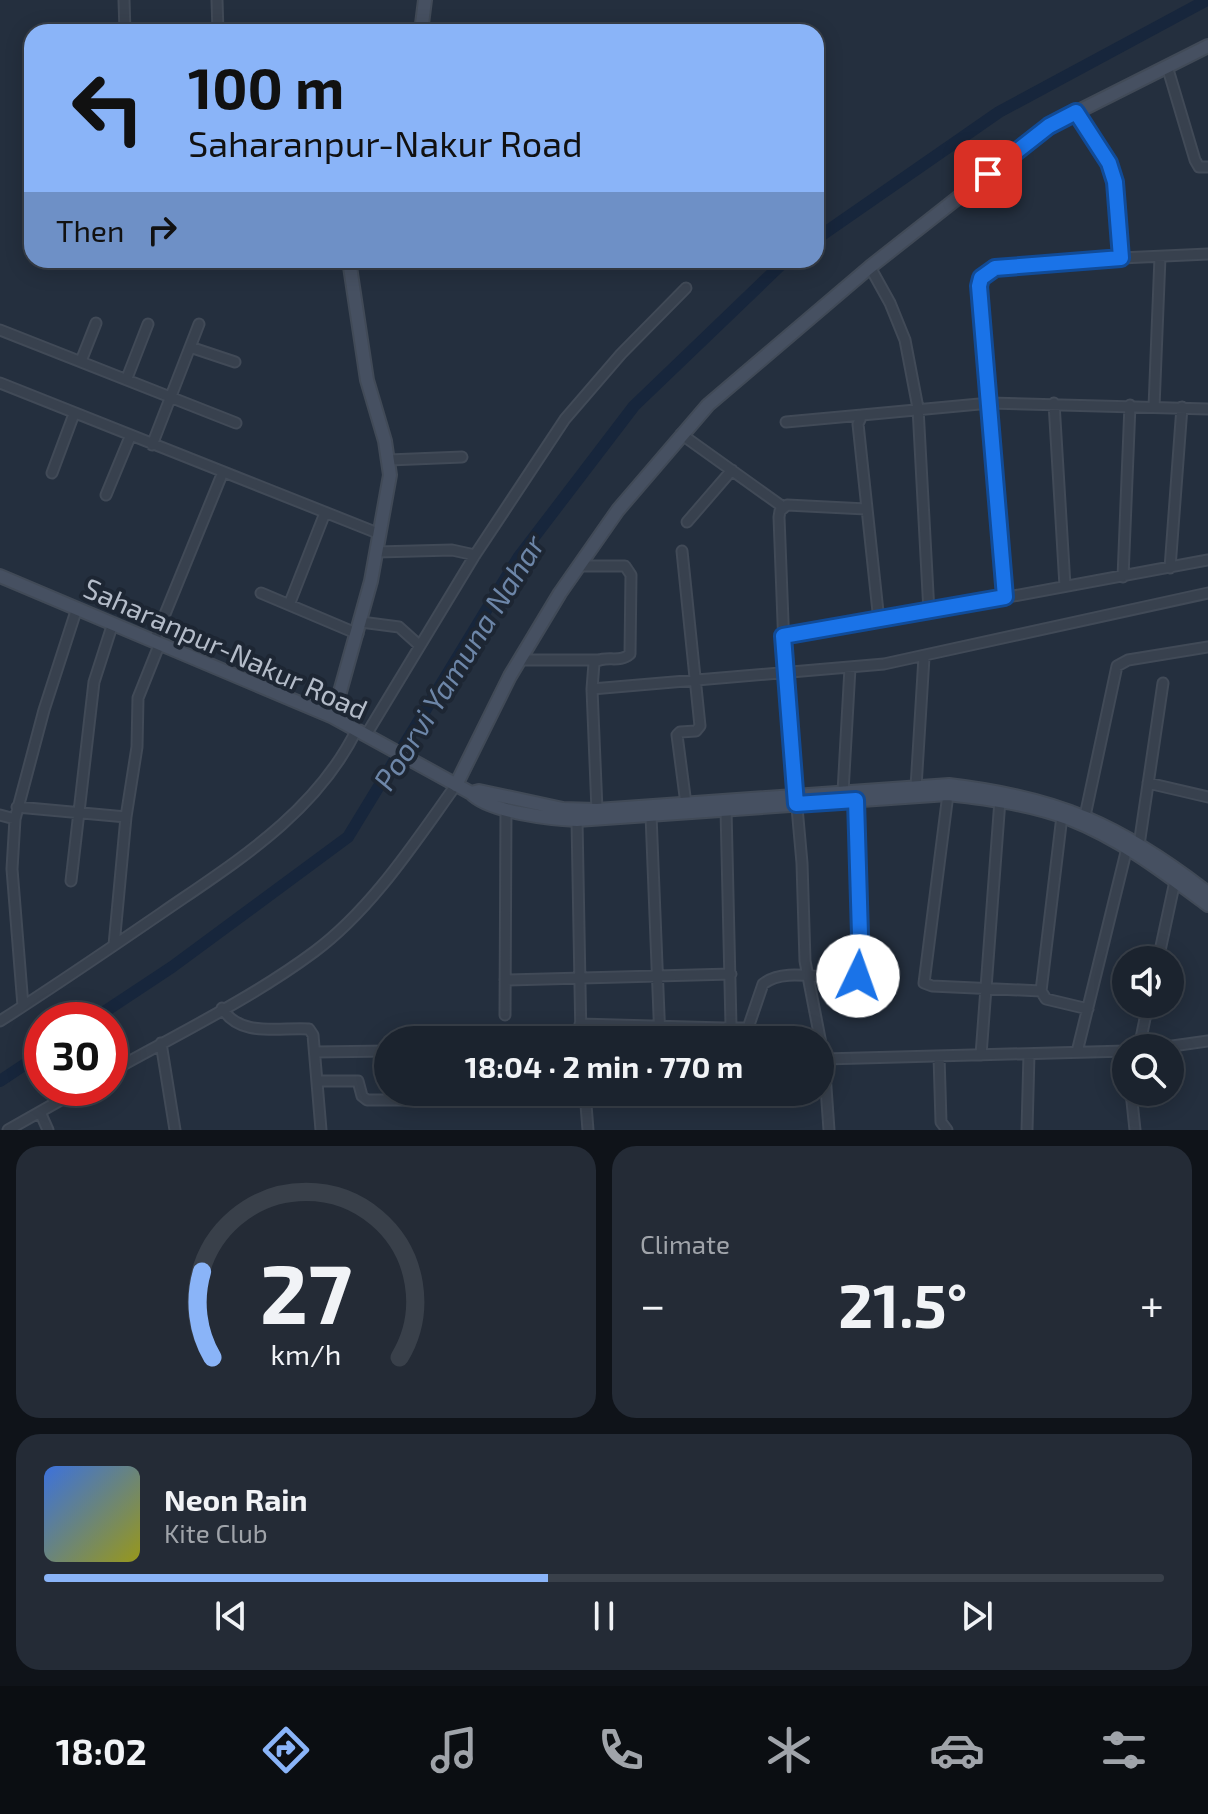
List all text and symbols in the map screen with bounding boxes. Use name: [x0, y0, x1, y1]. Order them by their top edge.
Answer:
text: 100 m: [188, 53, 344, 120]
icon: left: [56, 56, 160, 160]
text: Saharanpur-Nakur Road: [188, 121, 583, 164]
pin: [954, 140, 1022, 208]
icon: arrive: [966, 152, 1010, 196]
icon: right: [140, 208, 184, 252]
text: Then: [56, 212, 124, 248]
water label: Poorvi Yamuna Nahar: [365, 527, 552, 796]
street label: Saharanpur-Nakur Road: [79, 570, 373, 726]
position arrow: [816, 934, 900, 1018]
map controls: [1112, 946, 1184, 1106]
button: sound: [1112, 946, 1184, 1018]
speed limit sign: 30: [24, 1002, 128, 1106]
button: search: [1112, 1034, 1184, 1106]
text: 18:04 · 2 min · 770 m: [465, 1048, 743, 1084]
text: Climate: [640, 1228, 730, 1259]
text: 27: [260, 1241, 352, 1341]
text: 21.5°: [838, 1268, 967, 1340]
text: −: [640, 1277, 666, 1330]
text: +: [1140, 1277, 1164, 1330]
text: km/h: [271, 1336, 341, 1371]
text: Neon Rain: [164, 1481, 308, 1517]
text: Kite Club: [164, 1517, 268, 1548]
icon: previous: [209, 1594, 253, 1638]
icon: pause: [582, 1594, 626, 1638]
icon: next: [955, 1594, 999, 1638]
icon: directions: [258, 1722, 314, 1778]
icon: music: [426, 1722, 482, 1778]
icon: phone: [593, 1722, 649, 1778]
icon: climate: [761, 1722, 817, 1778]
icon: car: [929, 1722, 985, 1778]
icon: filters: [1096, 1722, 1152, 1778]
text: 18:02: [56, 1729, 147, 1772]

